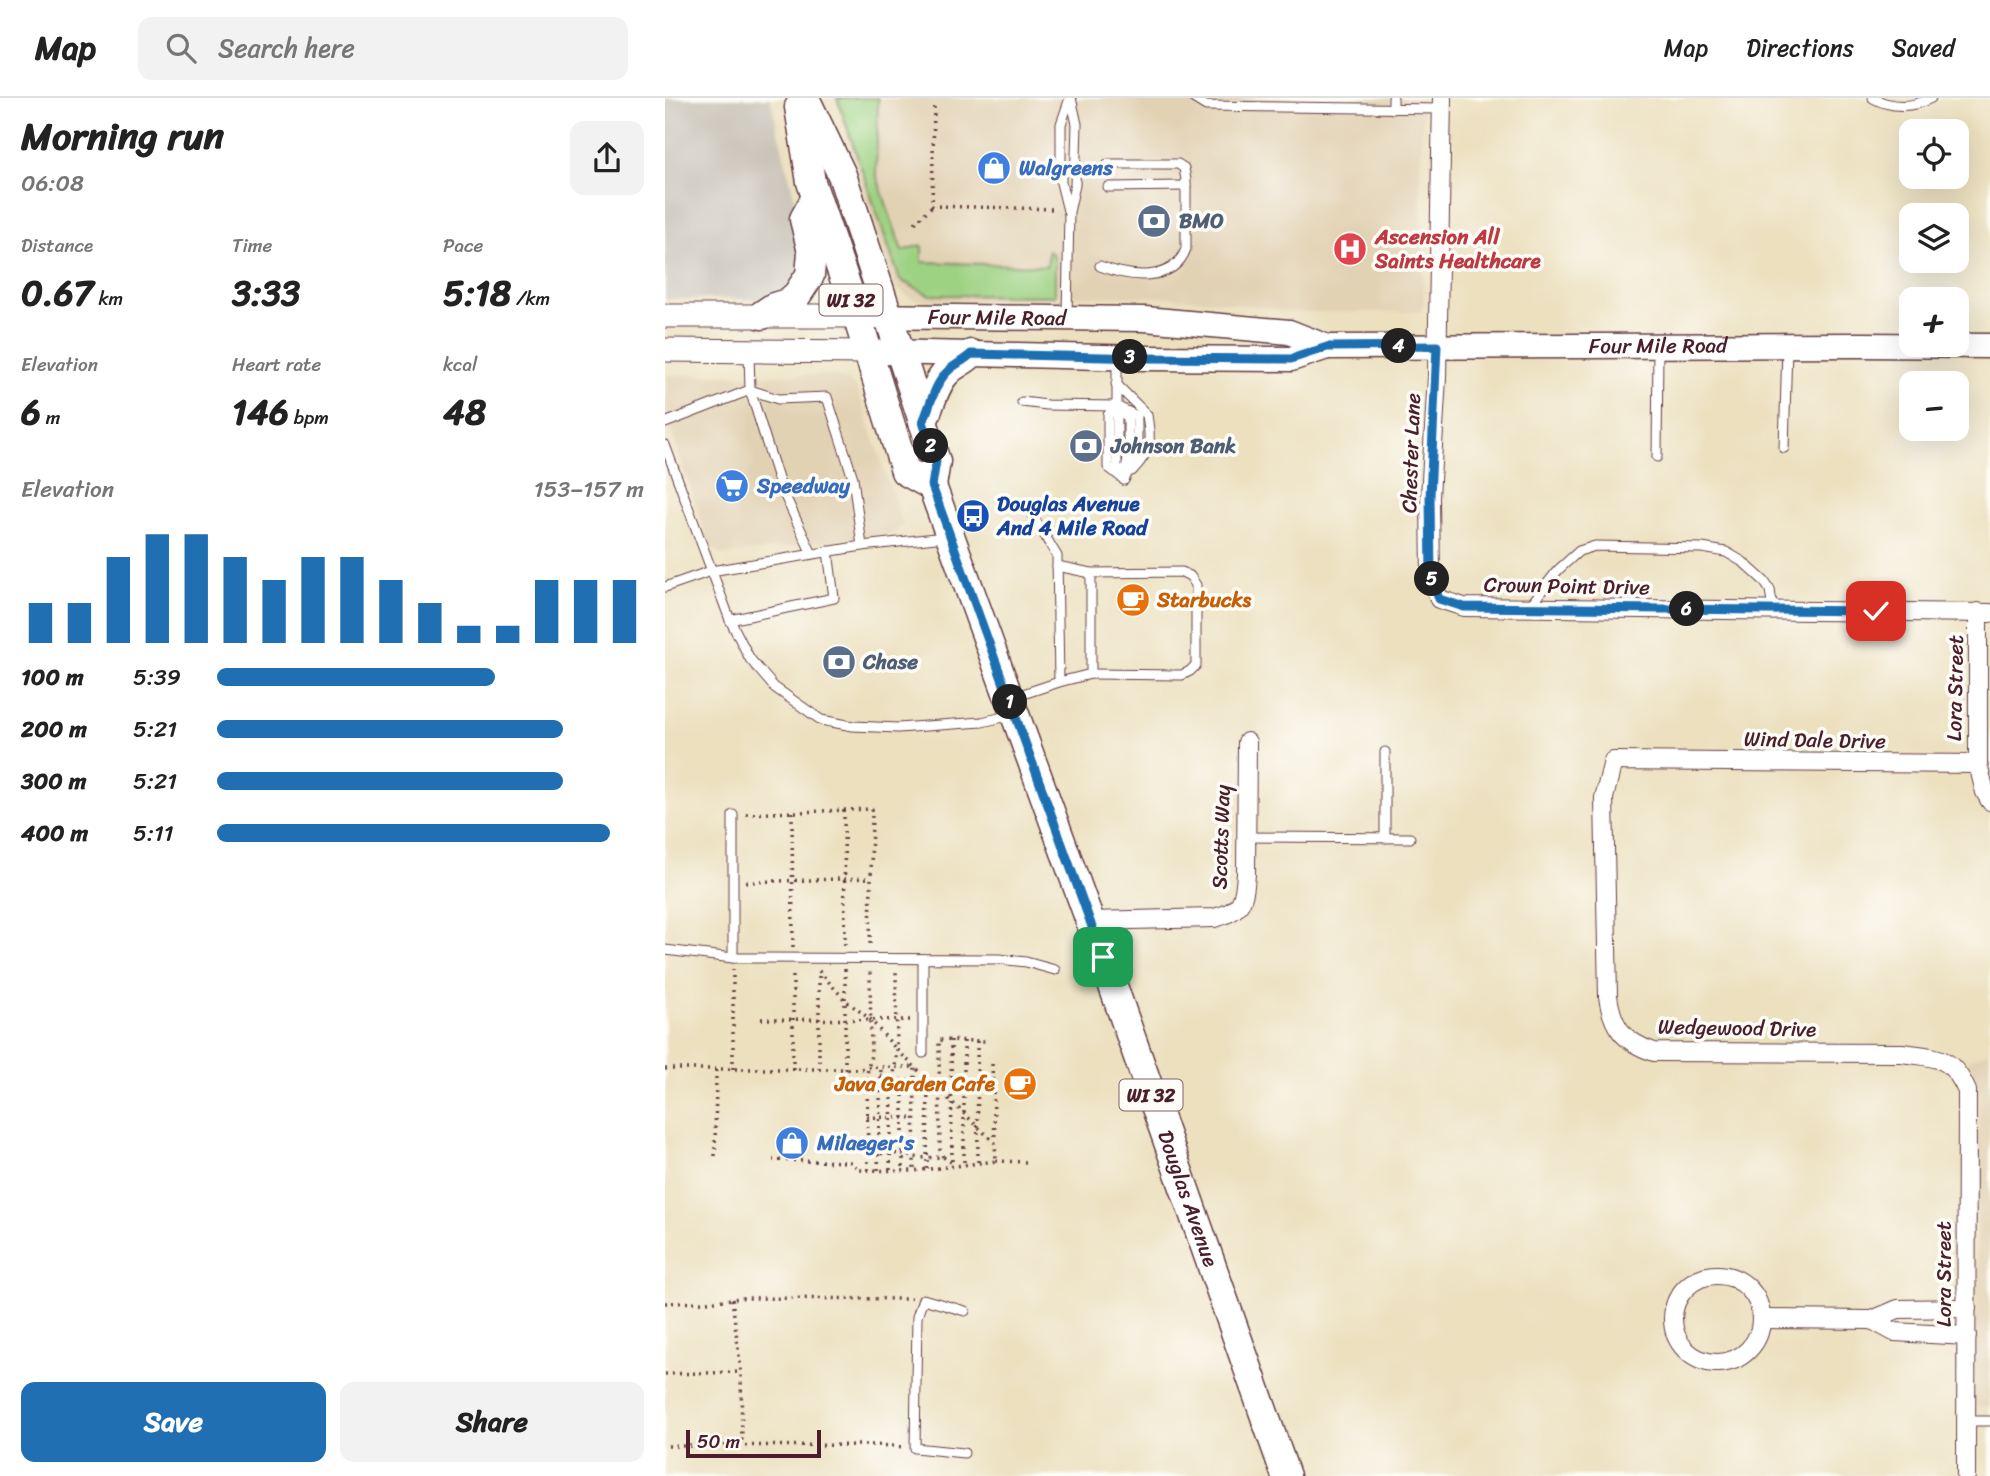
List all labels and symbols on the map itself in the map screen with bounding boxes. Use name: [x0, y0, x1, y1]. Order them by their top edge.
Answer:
shop icon: Walgreens: [975, 149, 1013, 187]
place label: Walgreens: [1019, 149, 1113, 187]
bank icon: BMO: [1135, 202, 1173, 240]
place label: BMO: [1179, 202, 1224, 240]
place label: Ascension All Saints Healthcare: [1374, 218, 1541, 280]
hospital icon: Ascension All Saints Healthcare: [1331, 230, 1369, 268]
road number: WI 32: [819, 284, 883, 316]
street label: Four Mile Road: [928, 298, 1068, 337]
street label: Four Mile Road: [1589, 326, 1729, 365]
pin: 4: [1381, 328, 1417, 364]
pin: 3: [1113, 340, 1147, 374]
street label: Chester Lane: [1390, 392, 1432, 514]
bank icon: Johnson Bank: [1067, 427, 1105, 465]
place label: Johnson Bank: [1110, 427, 1236, 465]
pin: 2: [913, 428, 949, 464]
supermarket icon: Speedway: [713, 467, 751, 505]
place label: Speedway: [756, 467, 851, 505]
place label: Douglas Avenue And 4 Mile Road: [996, 485, 1149, 547]
bus stop icon: Douglas Avenue And 4 Mile Road: [954, 497, 992, 535]
pin: 5: [1415, 561, 1449, 596]
street label: Crown Point Drive: [1484, 566, 1651, 606]
cafe icon: Starbucks: [1114, 581, 1152, 619]
place label: Starbucks: [1156, 581, 1252, 619]
pin: [1846, 581, 1906, 641]
pin: 6: [1669, 592, 1705, 626]
street label: Lora Street: [1935, 635, 1975, 741]
bank icon: Chase: [820, 643, 858, 681]
place label: Chase: [862, 643, 918, 681]
pin: 1: [993, 684, 1027, 720]
street label: Wind Dale Drive: [1744, 720, 1887, 760]
street label: Scotts Way: [1200, 784, 1242, 890]
pin: [1073, 927, 1133, 987]
street label: Wedgewood Drive: [1657, 1008, 1817, 1048]
place label: Java Garden Cafe: [834, 1065, 996, 1103]
cafe icon: Java Garden Cafe: [1001, 1065, 1039, 1103]
road number: WI 32: [1119, 1079, 1183, 1110]
shop icon: Milaeger's: [773, 1124, 811, 1162]
place label: Milaeger's: [816, 1124, 915, 1162]
street label: Douglas Avenue: [1146, 1125, 1230, 1272]
street label: Lora Street: [1925, 1221, 1963, 1327]
scale bar: [686, 1427, 821, 1459]

